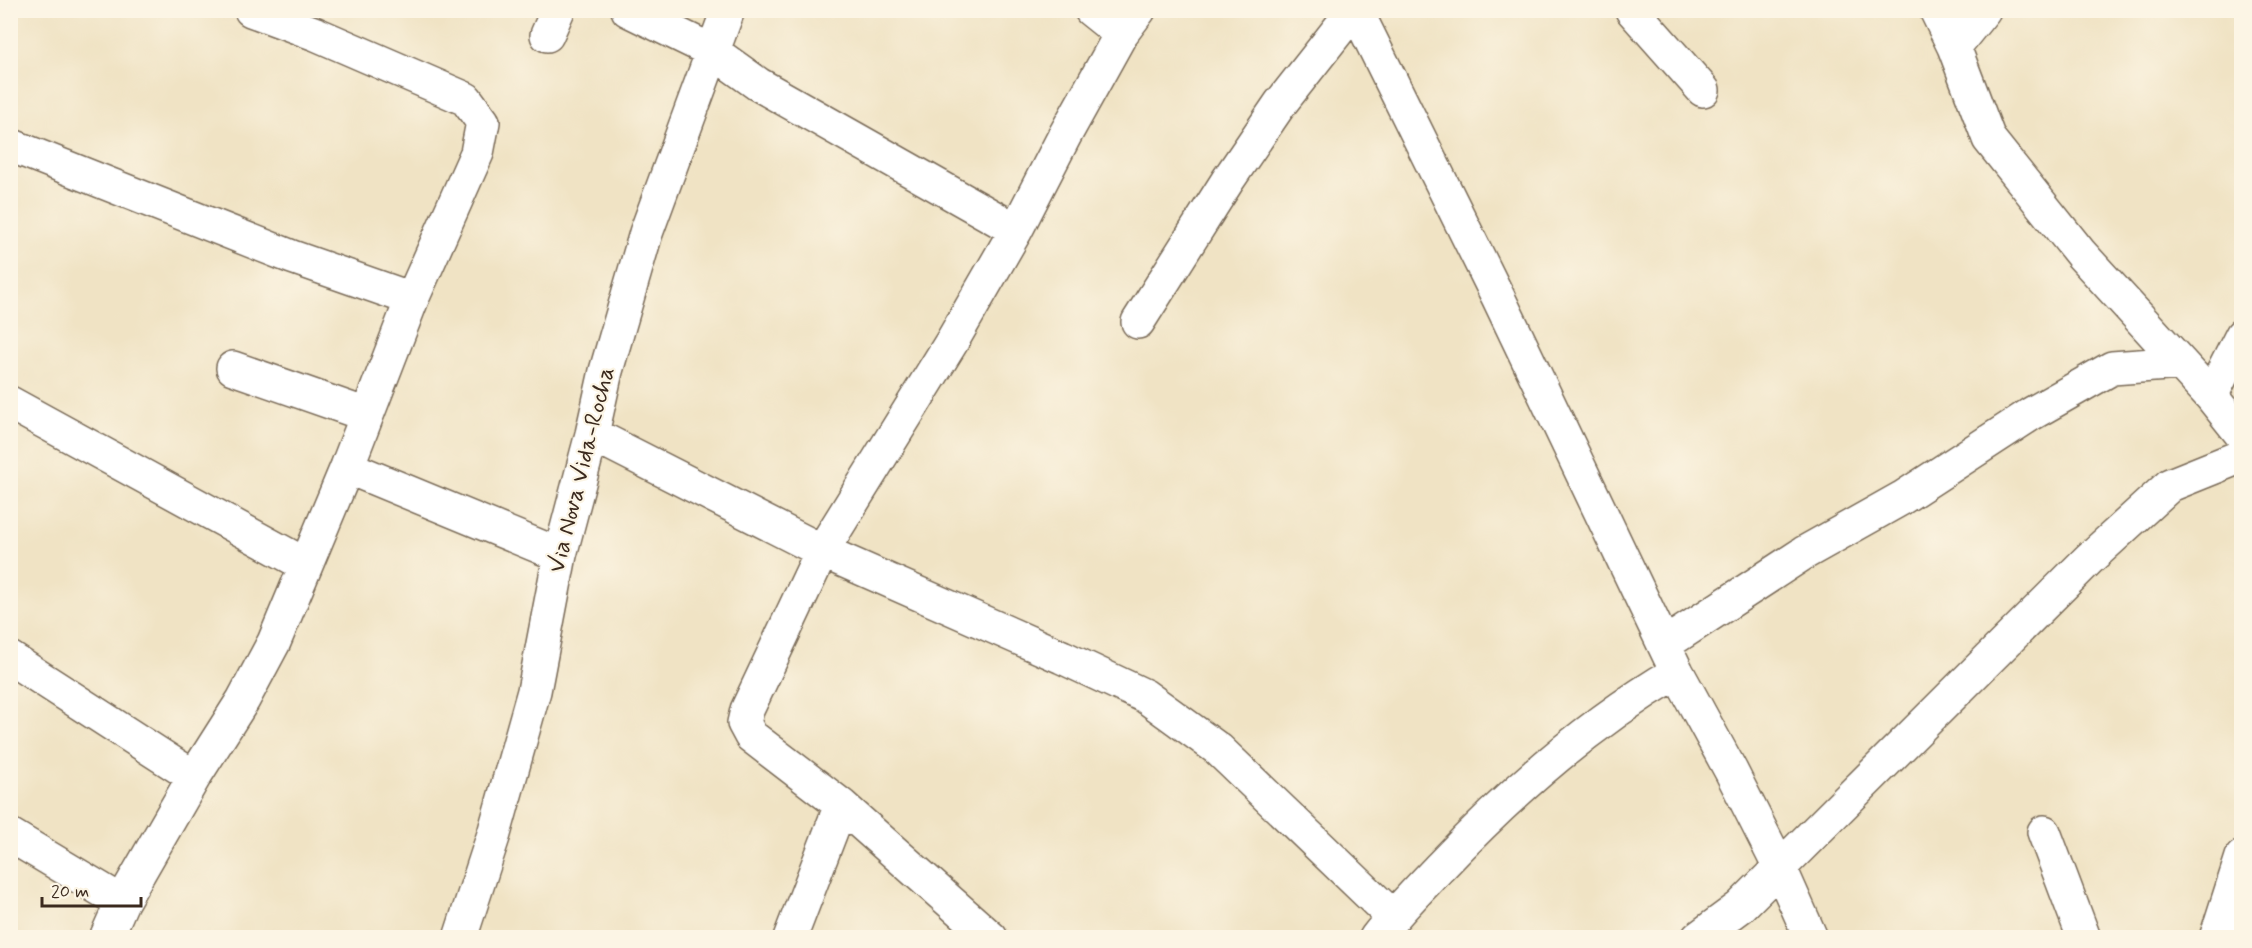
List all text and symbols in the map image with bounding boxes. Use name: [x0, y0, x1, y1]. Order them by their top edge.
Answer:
street label: Via Nova Vida-Rocha: [541, 364, 623, 576]
scale bar: [42, 870, 141, 908]
text: 20 m: [51, 880, 89, 904]

